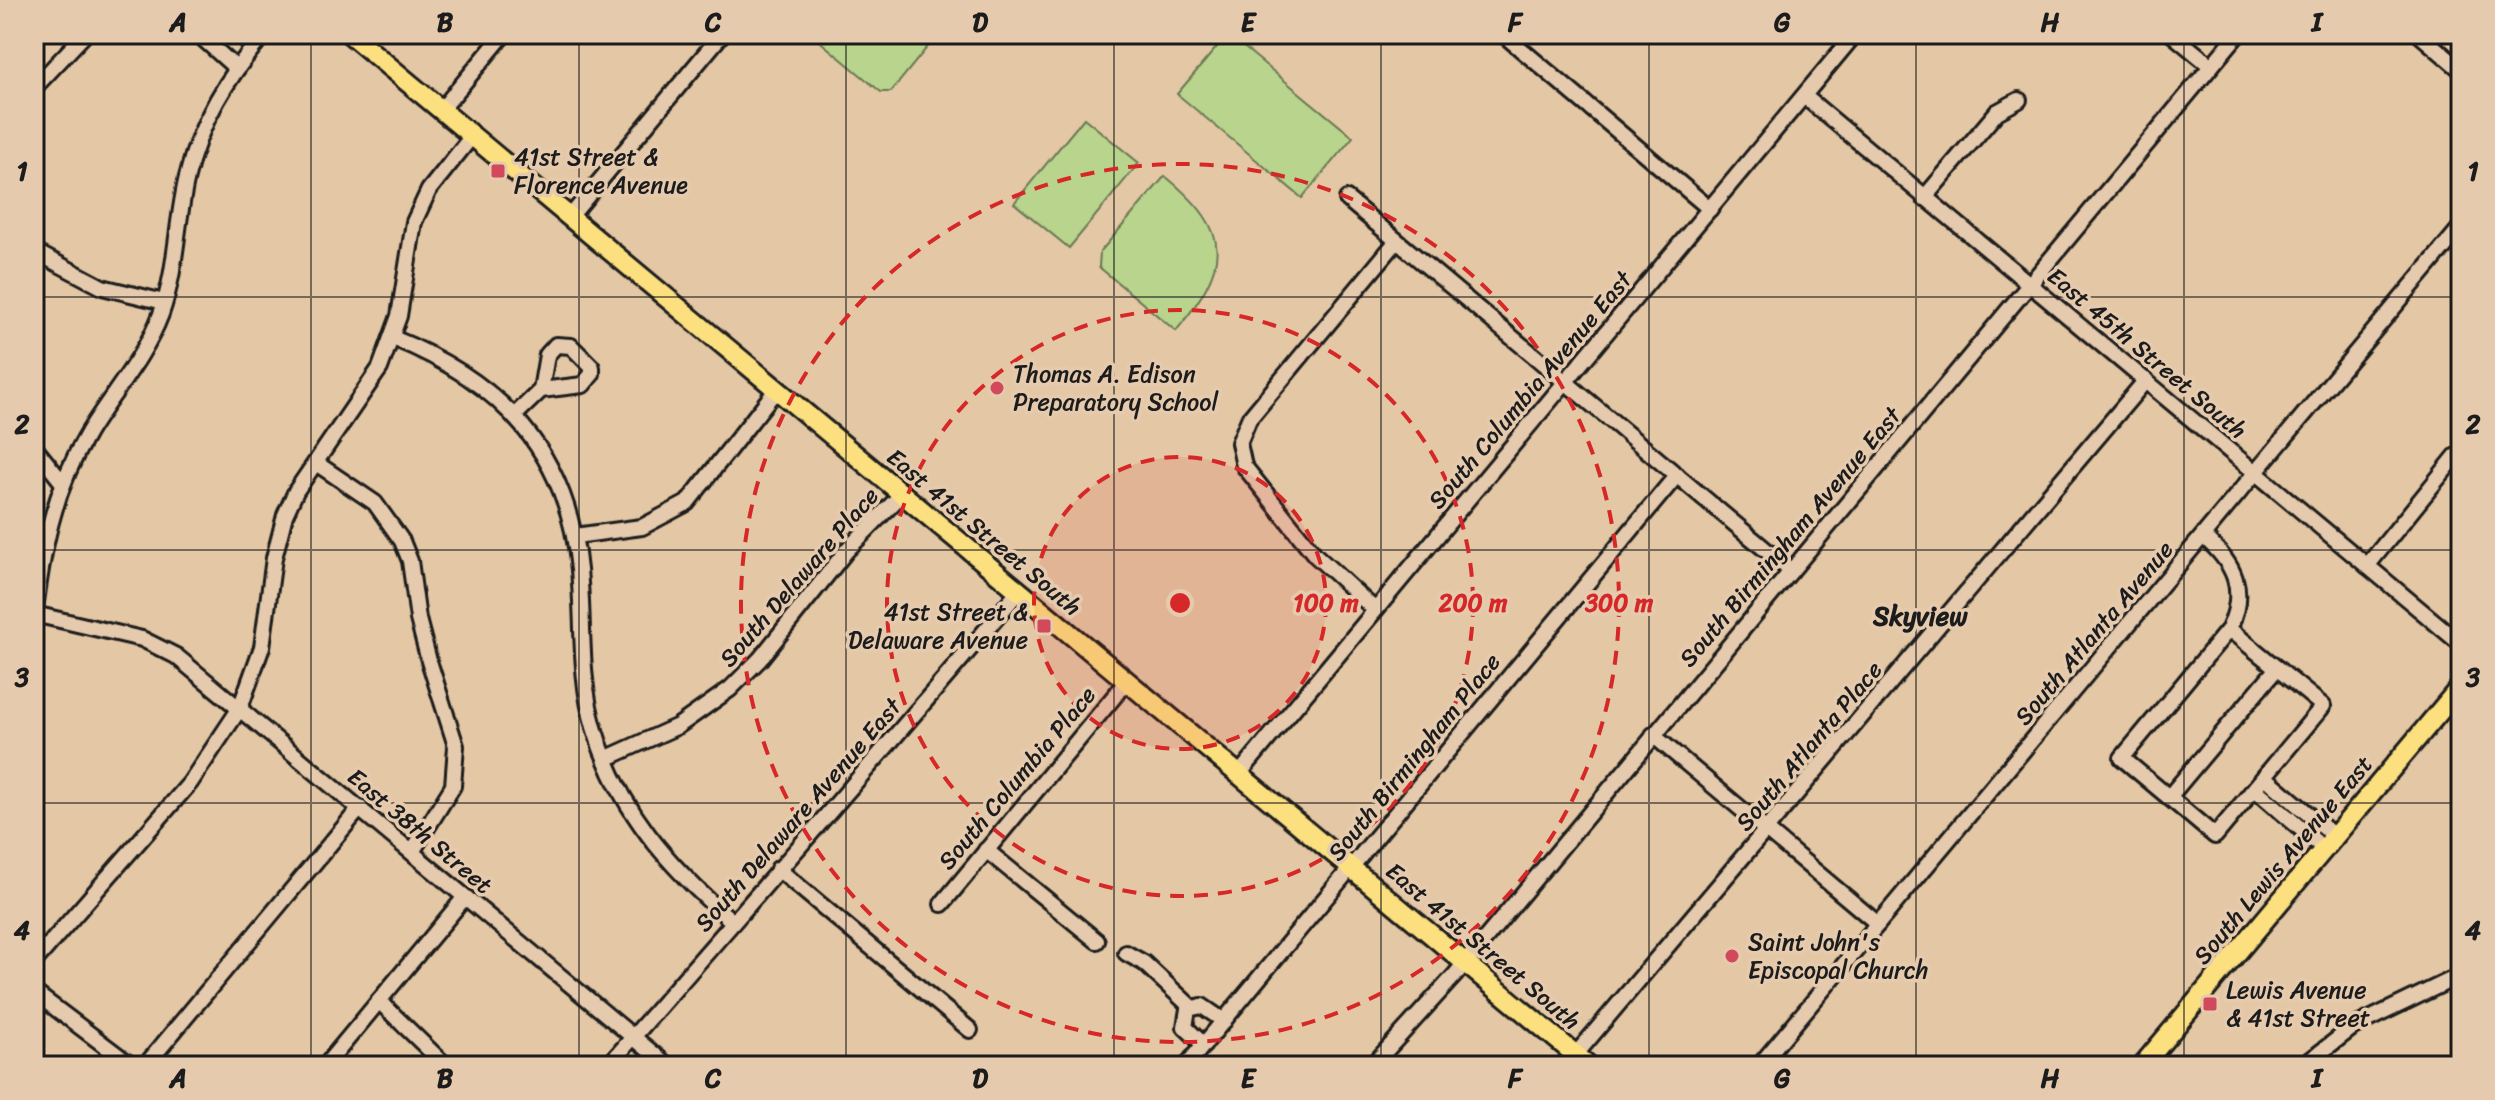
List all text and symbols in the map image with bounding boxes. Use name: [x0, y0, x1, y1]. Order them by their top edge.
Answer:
text: A: [168, 0, 187, 45]
text: B: [437, 0, 454, 45]
text: C: [704, 0, 722, 45]
text: D: [972, 0, 988, 45]
text: E: [1241, 0, 1258, 45]
text: F: [1507, 0, 1524, 45]
text: G: [1774, 0, 1791, 45]
text: H: [2041, 0, 2060, 45]
text: I: [2310, 0, 2325, 45]
place label: 41st Street & Florence Avenue: [514, 136, 688, 206]
text: 1: [16, 148, 28, 194]
text: 1: [2467, 148, 2479, 194]
marker: 41st Street & Florence Avenue: [489, 162, 507, 180]
street label: East 45th Street South: [2037, 256, 2257, 450]
street label: South Columbia Avenue East: [1417, 260, 1644, 519]
place label: Thomas A. Edison Preparatory School: [1013, 353, 1219, 423]
marker: Thomas A. Edison Preparatory School: [988, 379, 1006, 397]
street label: South Birmingham Avenue East: [1668, 396, 1913, 677]
text: 2: [13, 401, 30, 447]
text: 2: [2464, 401, 2481, 447]
street label: East 41st Street South: [877, 437, 1091, 627]
street label: South Delaware Place: [708, 477, 890, 677]
street label: South Atlanta Avenue: [2004, 531, 2184, 735]
text: 100 m: [1293, 582, 1359, 624]
text: 200 m: [1438, 582, 1508, 624]
text: 300 m: [1584, 582, 1654, 624]
centre of rings: [1166, 589, 1194, 617]
place label: 41st Street & Delaware Avenue: [848, 591, 1028, 661]
district label: Skyview: [1872, 593, 1968, 639]
marker: 41st Street & Delaware Avenue: [1035, 617, 1053, 635]
street label: South Birmingham Place: [1316, 643, 1512, 871]
street label: South Atlanta Place: [1725, 651, 1893, 841]
text: 3: [14, 654, 30, 700]
text: 3: [2465, 654, 2481, 700]
street label: South Columbia Place: [927, 676, 1107, 880]
street label: South Delaware Avenue East: [684, 687, 913, 942]
street label: South Lewis Avenue East: [2182, 746, 2384, 974]
street label: East 38th Street: [338, 757, 502, 905]
street label: East 41st Street South: [1376, 851, 1590, 1041]
text: 4: [14, 907, 30, 953]
text: 4: [2465, 907, 2481, 953]
place label: Saint John's Episcopal Church: [1748, 921, 1928, 991]
marker: Saint John's Episcopal Church: [1723, 947, 1741, 965]
place label: Lewis Avenue & 41st Street: [2226, 969, 2370, 1039]
marker: Lewis Avenue & 41st Street: [2201, 995, 2219, 1013]
text: A: [168, 1055, 187, 1100]
text: B: [437, 1055, 454, 1100]
text: C: [704, 1055, 722, 1100]
text: D: [972, 1055, 988, 1100]
text: E: [1241, 1055, 1258, 1100]
text: F: [1507, 1055, 1524, 1100]
text: G: [1774, 1055, 1791, 1100]
text: H: [2041, 1055, 2060, 1100]
text: I: [2310, 1055, 2325, 1100]

